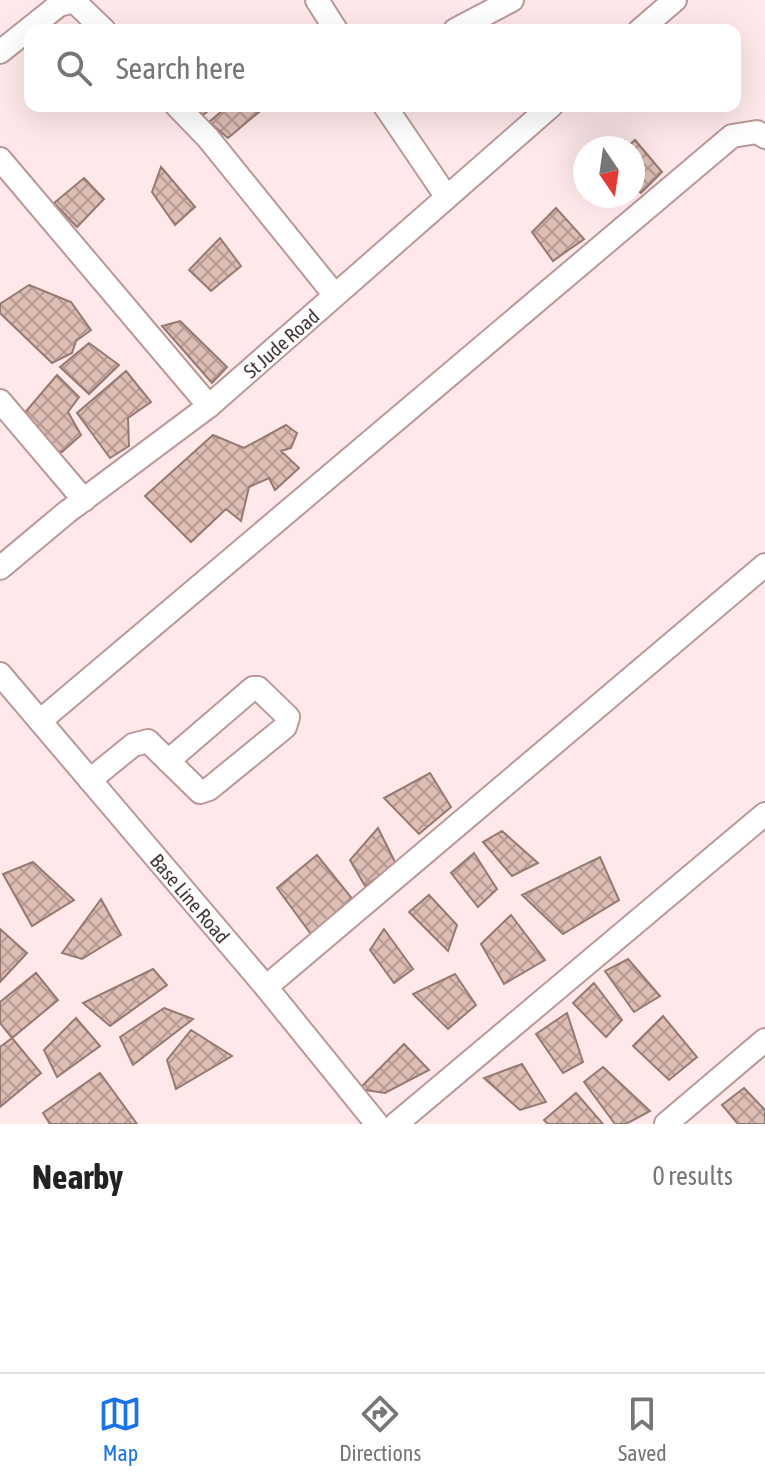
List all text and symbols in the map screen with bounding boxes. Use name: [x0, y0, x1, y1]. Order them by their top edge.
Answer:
search box: [24, 24, 741, 112]
icon: search: [52, 46, 96, 90]
text: Search here: [116, 51, 245, 85]
north arrow: [573, 136, 645, 208]
street label: St Jude Road: [238, 304, 323, 382]
street label: Base Line Road: [146, 849, 235, 947]
text: Nearby: [32, 1157, 123, 1196]
text: 0 results: [652, 1161, 733, 1191]
tab: Map: [98, 1392, 142, 1466]
tab: Directions: [339, 1392, 421, 1466]
tab: Saved: [618, 1392, 667, 1466]

